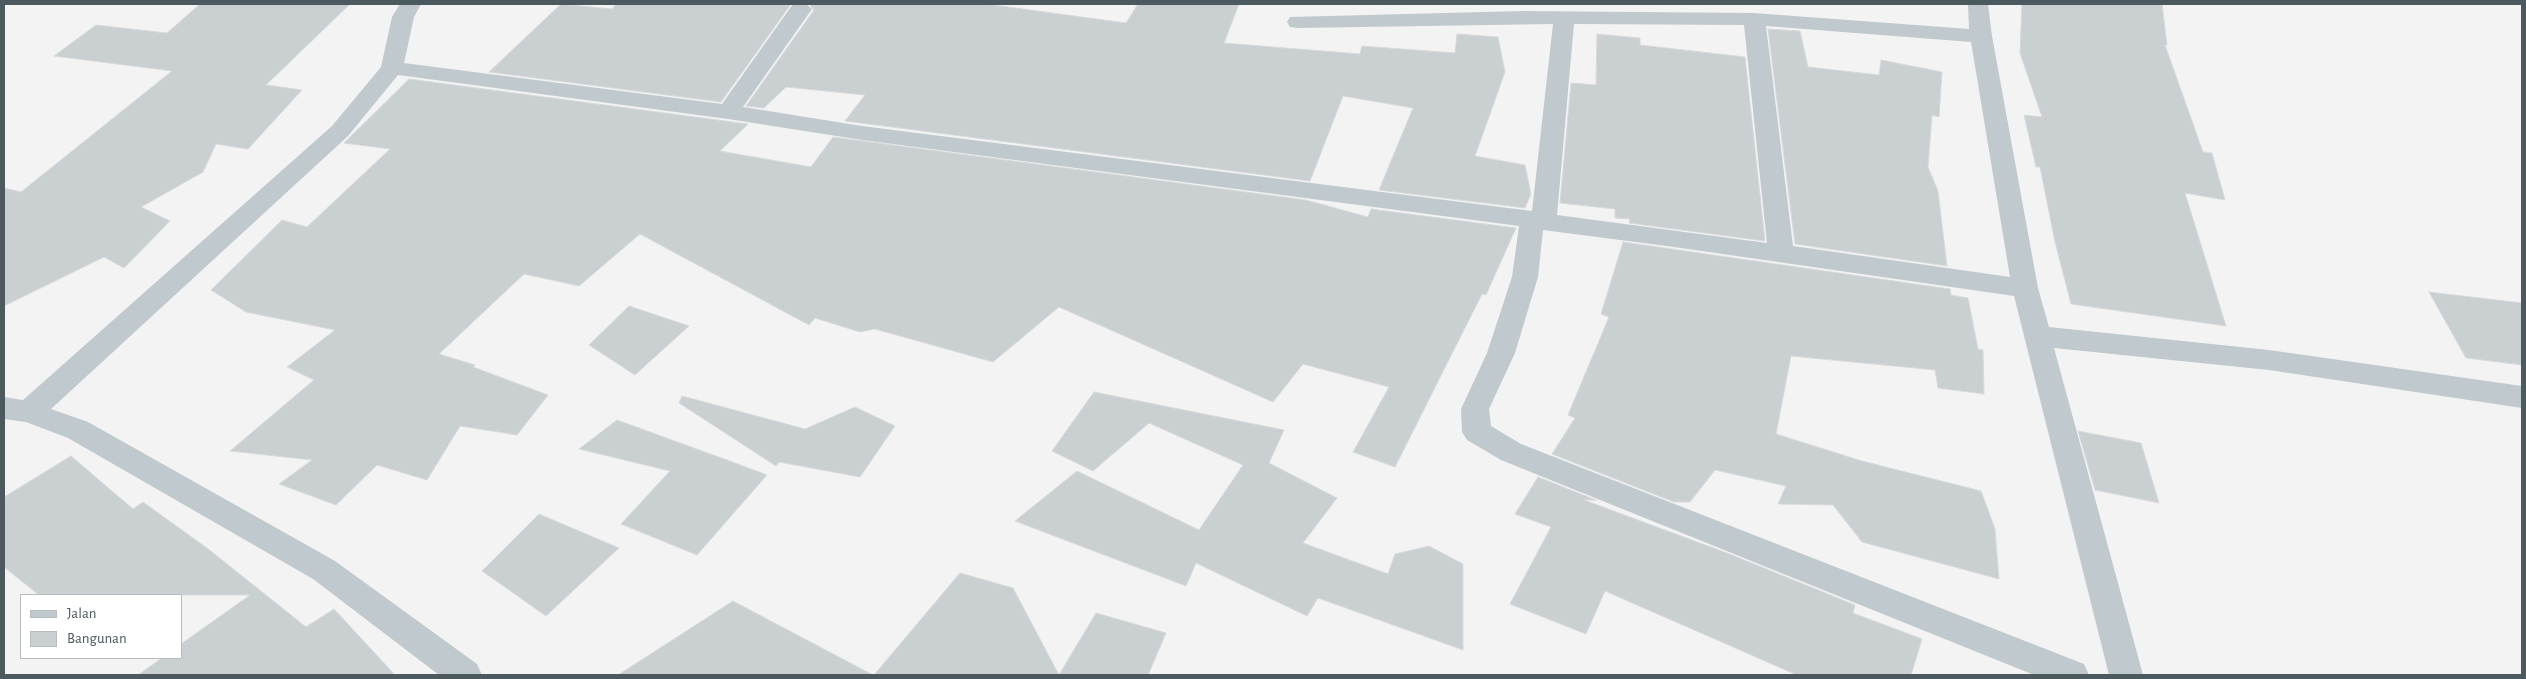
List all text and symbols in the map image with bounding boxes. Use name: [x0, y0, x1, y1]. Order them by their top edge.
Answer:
legend: [20, 594, 182, 659]
text: Jalan: [67, 606, 97, 621]
text: Bangunan: [67, 631, 127, 646]

